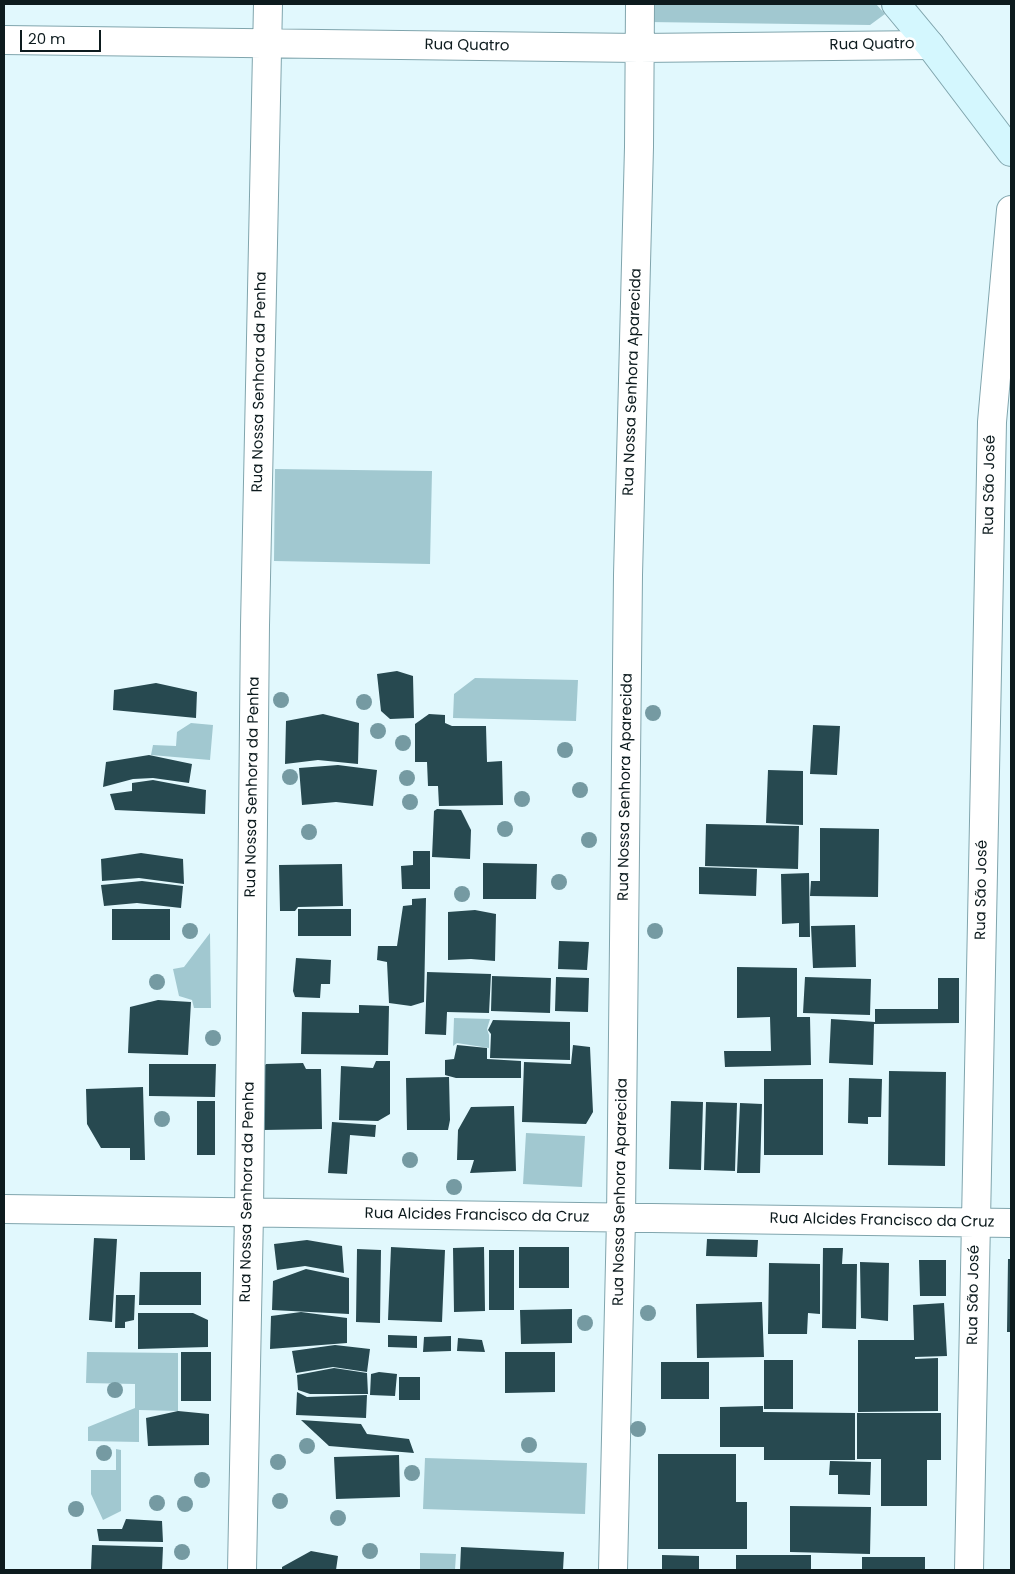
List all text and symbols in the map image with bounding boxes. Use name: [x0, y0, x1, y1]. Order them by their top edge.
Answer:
scale bar: [22, 20, 104, 52]
text: 20 m: [28, 28, 66, 49]
street label: Rua Quatro: [829, 35, 915, 55]
street label: Rua Quatro: [424, 36, 510, 56]
street label: Rua Nossa Senhora Aparecida: [620, 268, 646, 496]
street label: Rua Nossa Senhora da Penha: [249, 271, 271, 493]
street label: Rua São José: [980, 435, 1000, 535]
street label: Rua Nossa Senhora Aparecida: [615, 673, 637, 901]
street label: Rua Nossa Senhora da Penha: [242, 676, 264, 898]
street label: Rua São José: [972, 840, 992, 940]
street label: Rua Nossa Senhora Aparecida: [610, 1078, 632, 1306]
street label: Rua Nossa Senhora da Penha: [237, 1081, 259, 1303]
street label: Rua Alcides Francisco da Cruz: [364, 1205, 590, 1227]
street label: Rua Alcides Francisco da Cruz: [769, 1210, 995, 1232]
street label: Rua São José: [964, 1245, 984, 1345]

